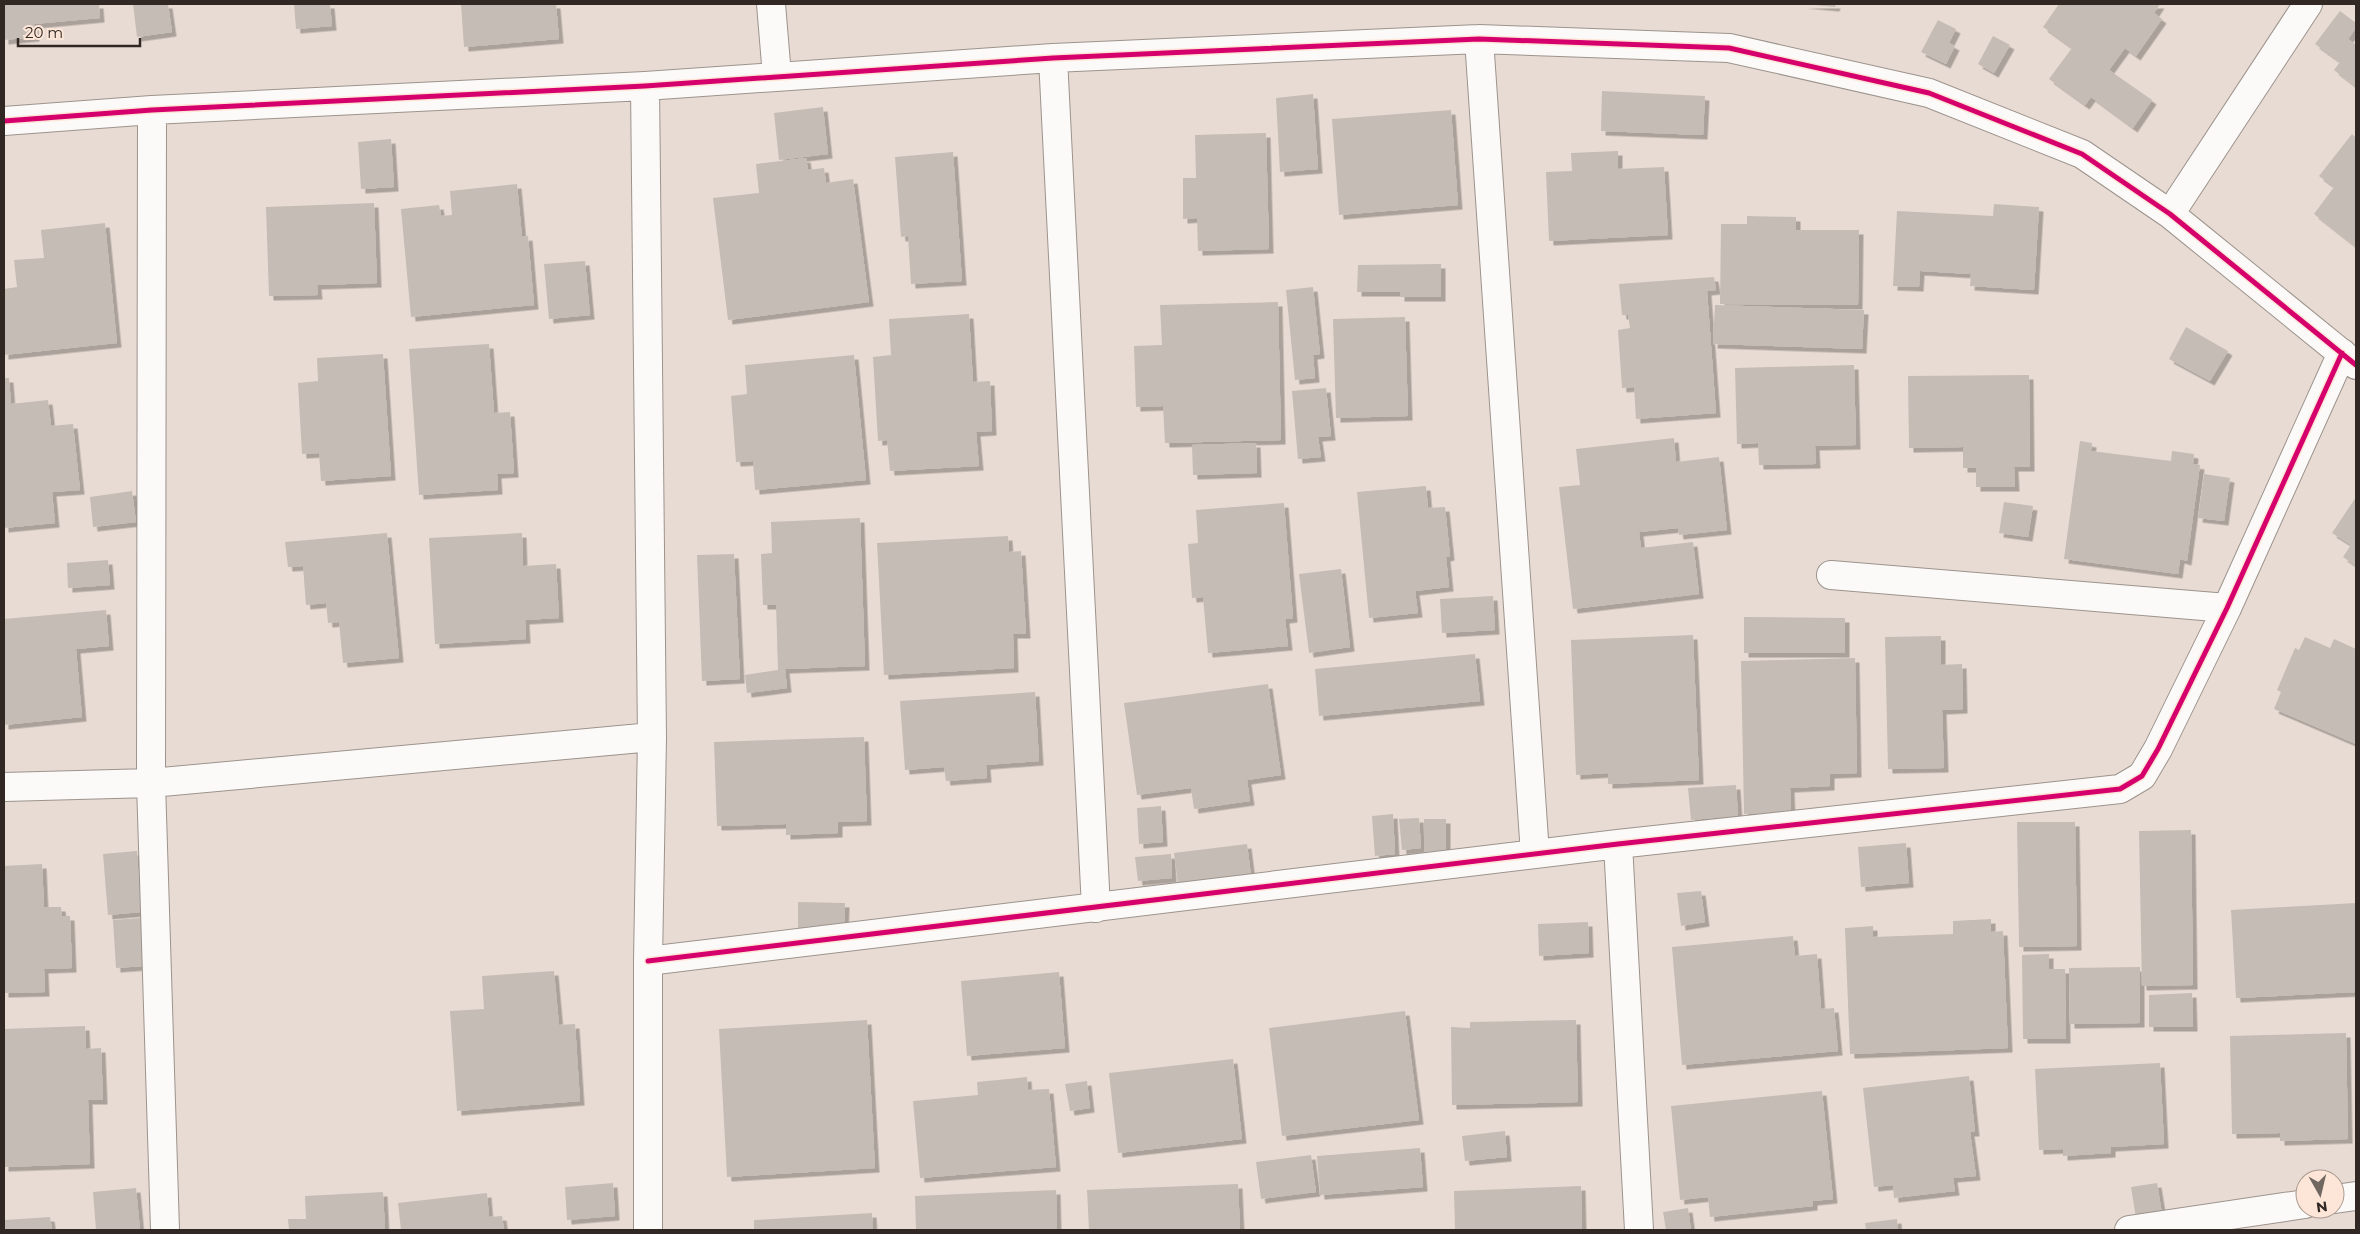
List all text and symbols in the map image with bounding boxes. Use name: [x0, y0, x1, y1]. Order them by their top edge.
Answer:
scale bar: [18, 15, 140, 47]
text: 20 m: [25, 23, 63, 42]
north arrow: [2295, 1169, 2345, 1219]
text: N: [2315, 1197, 2329, 1217]

